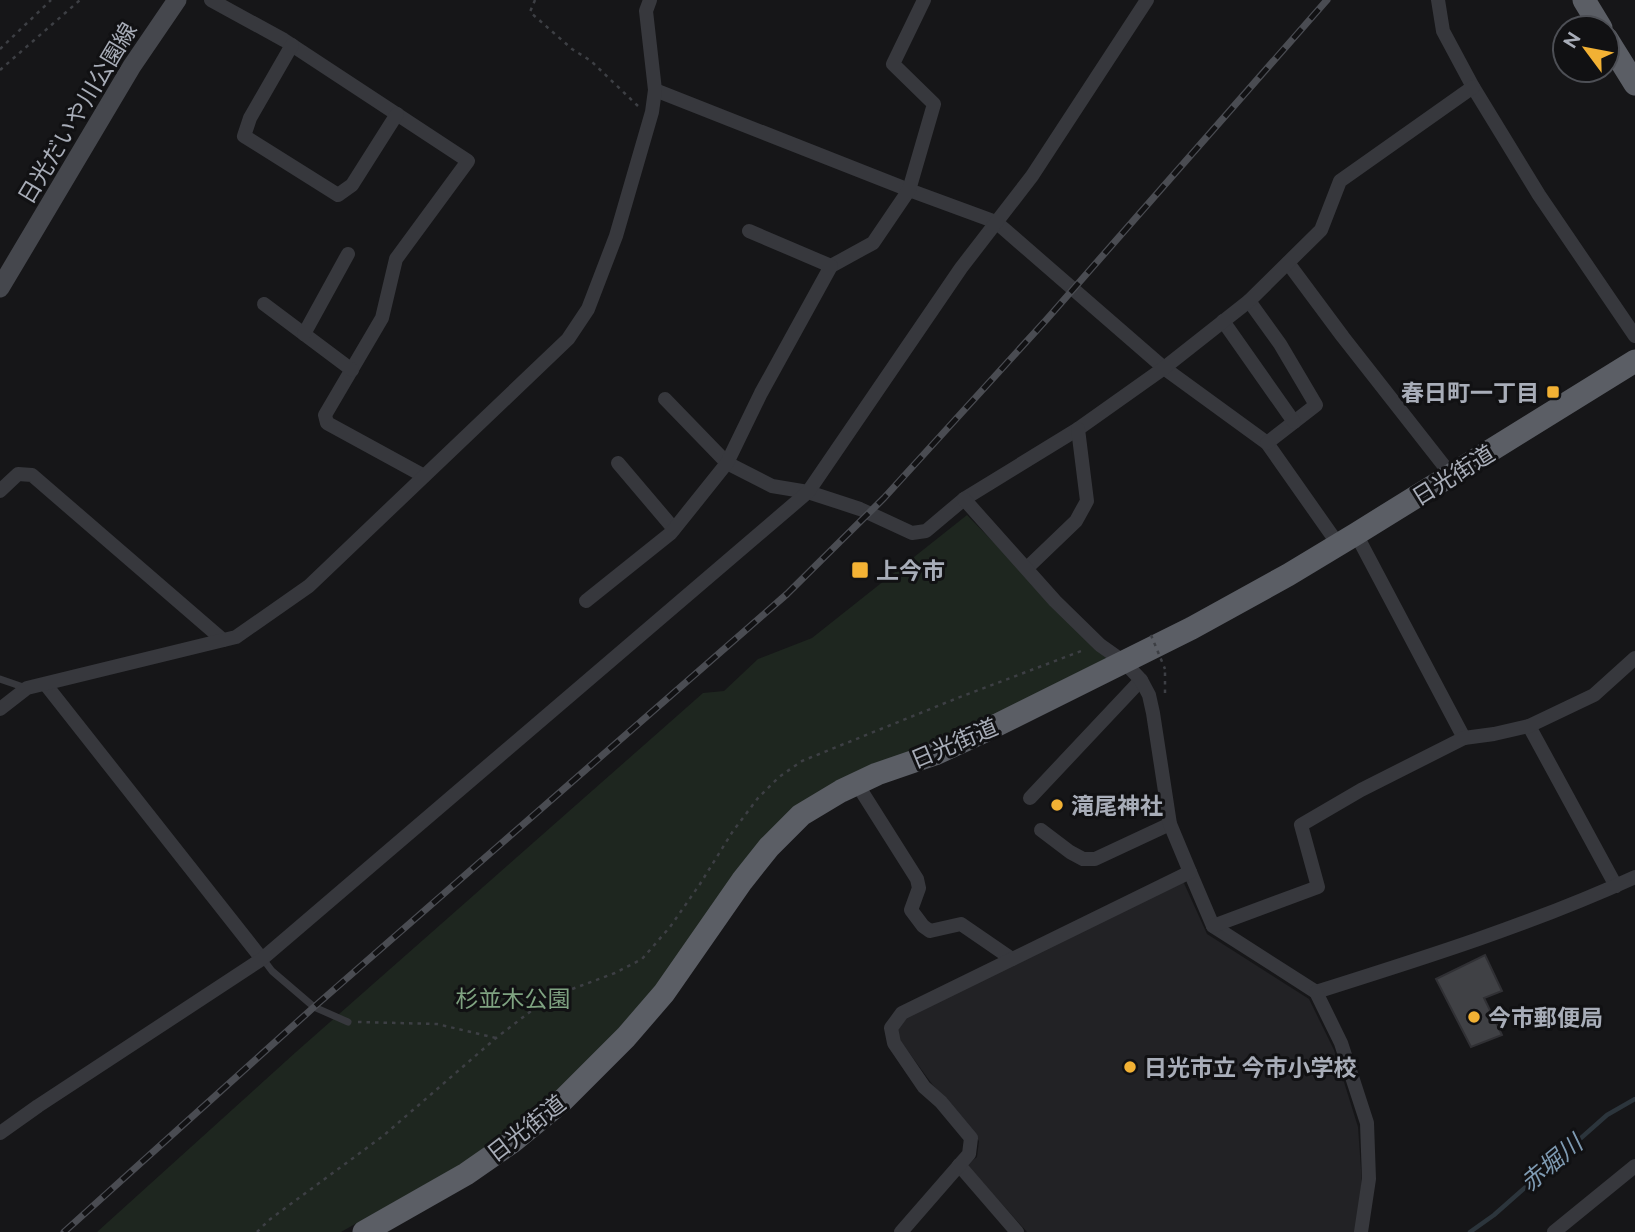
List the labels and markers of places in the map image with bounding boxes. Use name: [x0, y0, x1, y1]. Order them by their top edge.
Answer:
place label: 春日町一丁目: [1401, 379, 1539, 406]
marker: 春日町一丁目: [1545, 384, 1561, 400]
place label: 上今市: [876, 557, 945, 584]
marker: 上今市: [850, 560, 870, 580]
place label: 滝尾神社: [1071, 792, 1163, 819]
marker: 滝尾神社: [1049, 797, 1065, 813]
place label: 今市郵便局: [1488, 1004, 1603, 1031]
marker: 今市郵便局: [1466, 1009, 1482, 1025]
place label: 日光市立 今市小学校: [1144, 1054, 1357, 1081]
marker: 日光市立 今市小学校: [1122, 1059, 1138, 1075]

